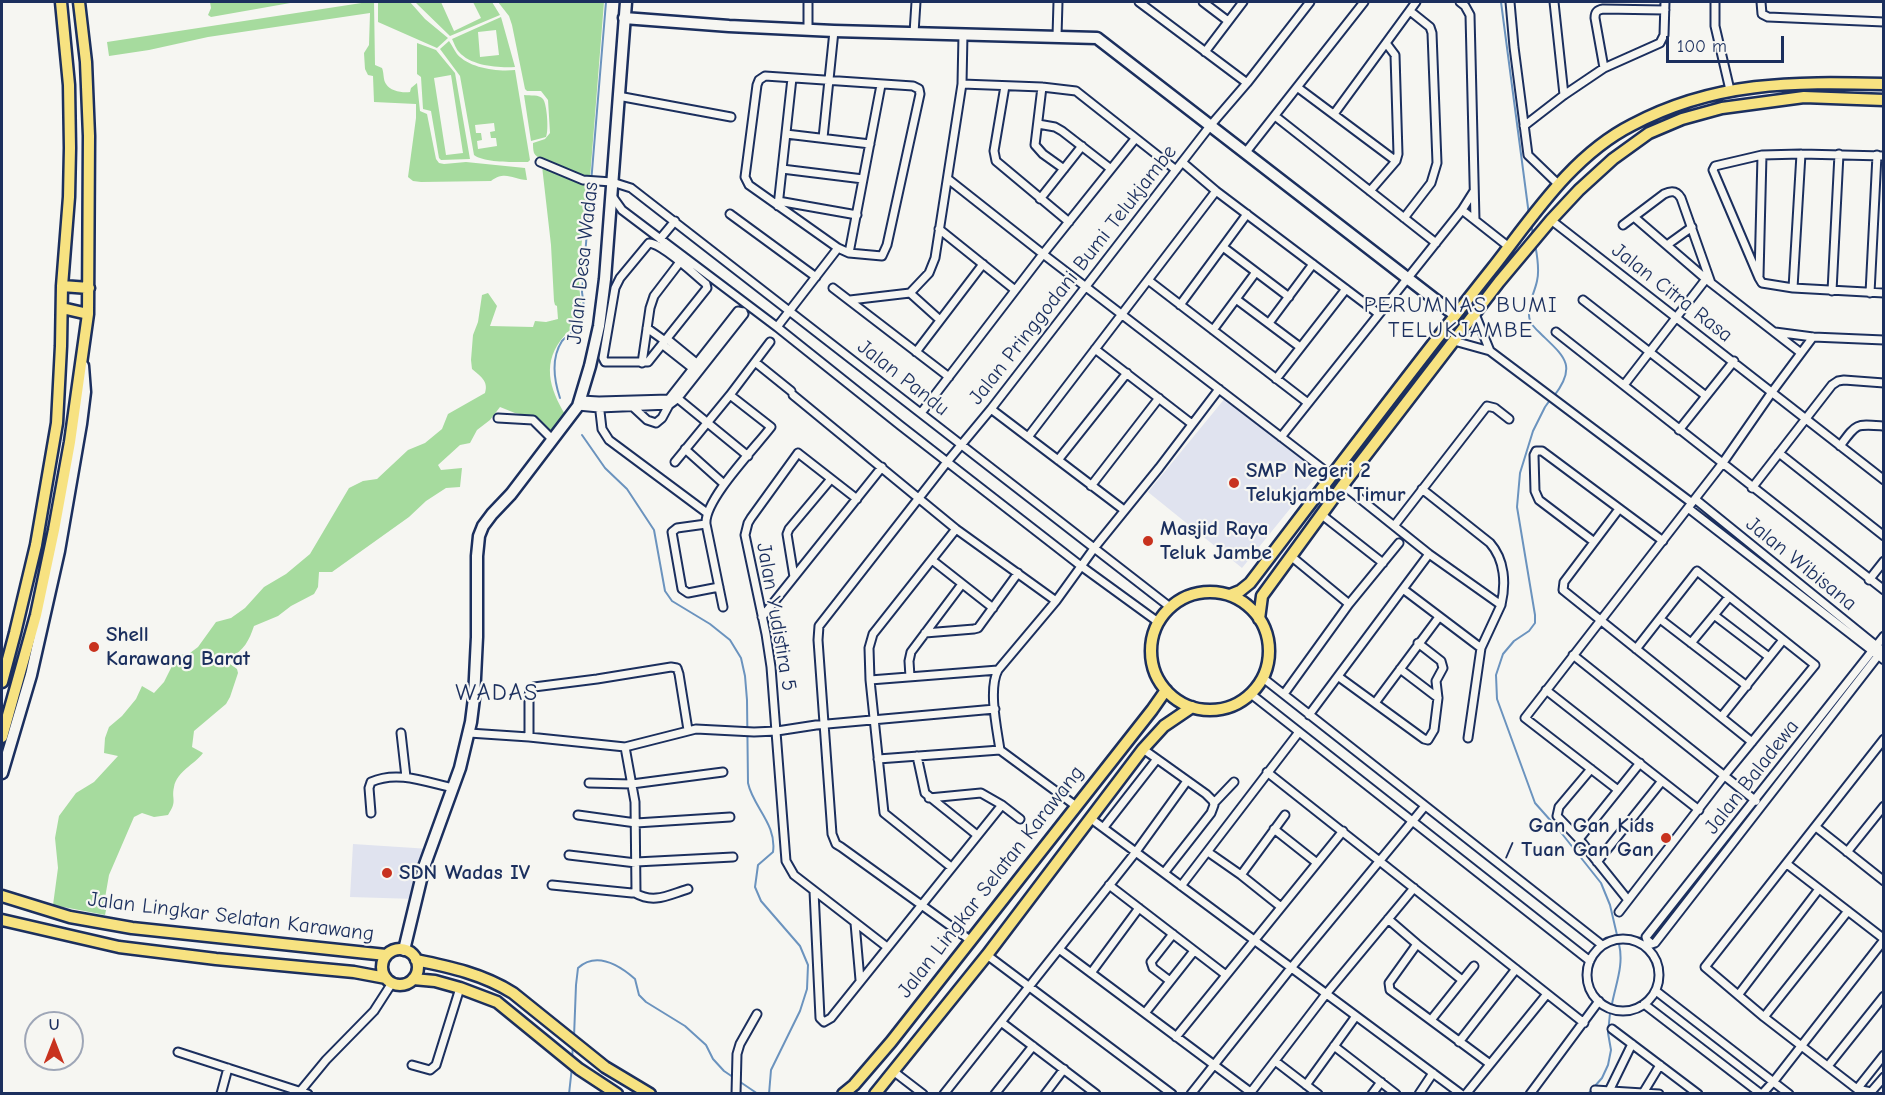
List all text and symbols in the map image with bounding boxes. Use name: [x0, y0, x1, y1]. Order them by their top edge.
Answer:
scale bar: [1669, 24, 1788, 62]
text: 100 m: [1677, 36, 1727, 57]
street label: Jalan Pringgodani Bumi Telukjambe: [964, 140, 1182, 410]
street label: Jalan Desa Wadas: [562, 181, 604, 345]
street label: Jalan Citra Rasa: [1606, 238, 1738, 348]
district label: PERUMNAS BUMI TELUKJAMBE: [1364, 293, 1558, 344]
street label: Jalan Pandu: [852, 334, 954, 422]
place label: SMP Negeri 2 Telukjambe Timur: [1246, 458, 1406, 508]
marker: SMP Negeri 2 Telukjambe Timur: [1227, 476, 1241, 490]
street label: Jalan Wibisana: [1740, 512, 1862, 616]
place label: Masjid Raya Teluk Jambe: [1160, 516, 1272, 566]
marker: Masjid Raya Teluk Jambe: [1141, 534, 1155, 548]
street label: Jalan Yudistira 5: [751, 541, 801, 693]
place label: Shell Karawang Barat: [106, 622, 250, 672]
marker: Shell Karawang Barat: [87, 640, 101, 654]
district label: WADAS: [455, 679, 539, 707]
street label: Jalan Baladewa: [1699, 715, 1805, 839]
street label: Jalan Lingkar Selatan Karawang: [892, 761, 1090, 1003]
place label: Gan Gan Kids / Tuan Gan Gan: [1505, 813, 1654, 863]
marker: Gan Gan Kids / Tuan Gan Gan: [1659, 831, 1673, 845]
place label: SDN Wadas IV: [399, 860, 530, 886]
marker: SDN Wadas IV: [380, 866, 394, 880]
street label: Jalan Lingkar Selatan Karawang: [87, 887, 375, 947]
north arrow: [24, 1011, 84, 1071]
text: U: [49, 1016, 59, 1034]

